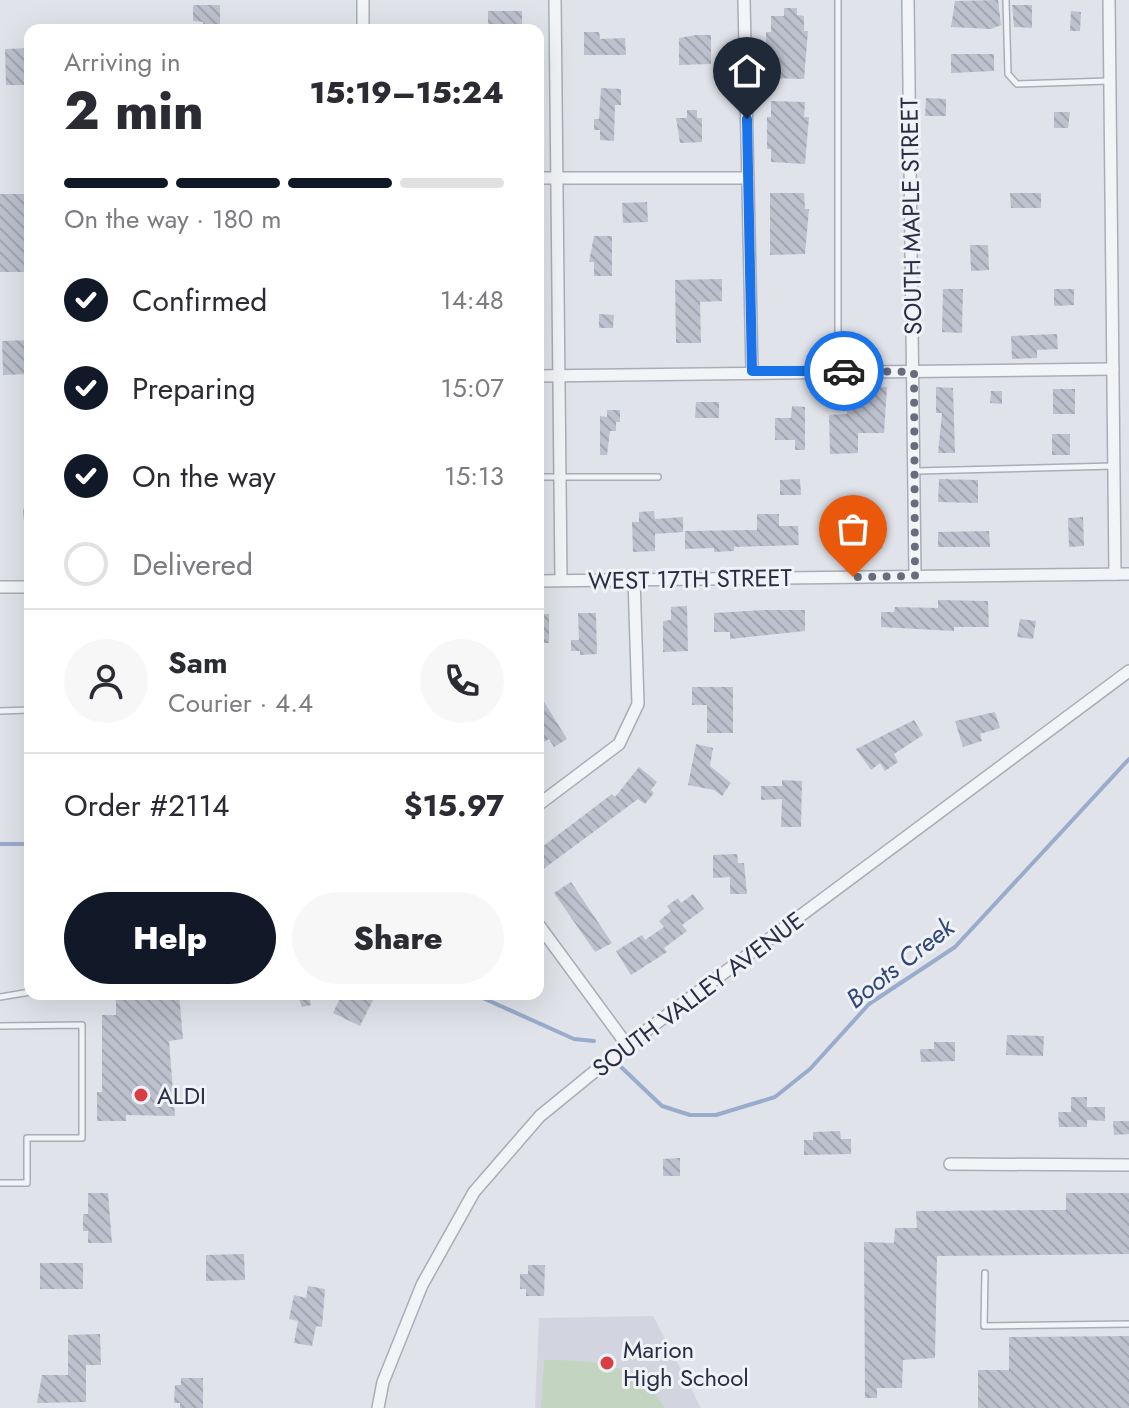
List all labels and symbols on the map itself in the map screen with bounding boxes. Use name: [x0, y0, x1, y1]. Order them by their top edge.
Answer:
pin: [713, 37, 781, 119]
street label: SOUTH MAPLE STREET: [891, 97, 931, 335]
courier: [804, 331, 884, 411]
pin: [819, 495, 887, 577]
street label: WEST 17TH STREET: [588, 560, 792, 598]
street label: SOUTH VALLEY AVENUE: [585, 903, 811, 1085]
water label: Boots Creek: [838, 907, 964, 1017]
place label: ALDI: [157, 1078, 206, 1113]
marker: ALDI: [132, 1086, 150, 1104]
place label: Marion High School: [623, 1332, 749, 1395]
marker: Marion High School: [598, 1354, 616, 1372]

